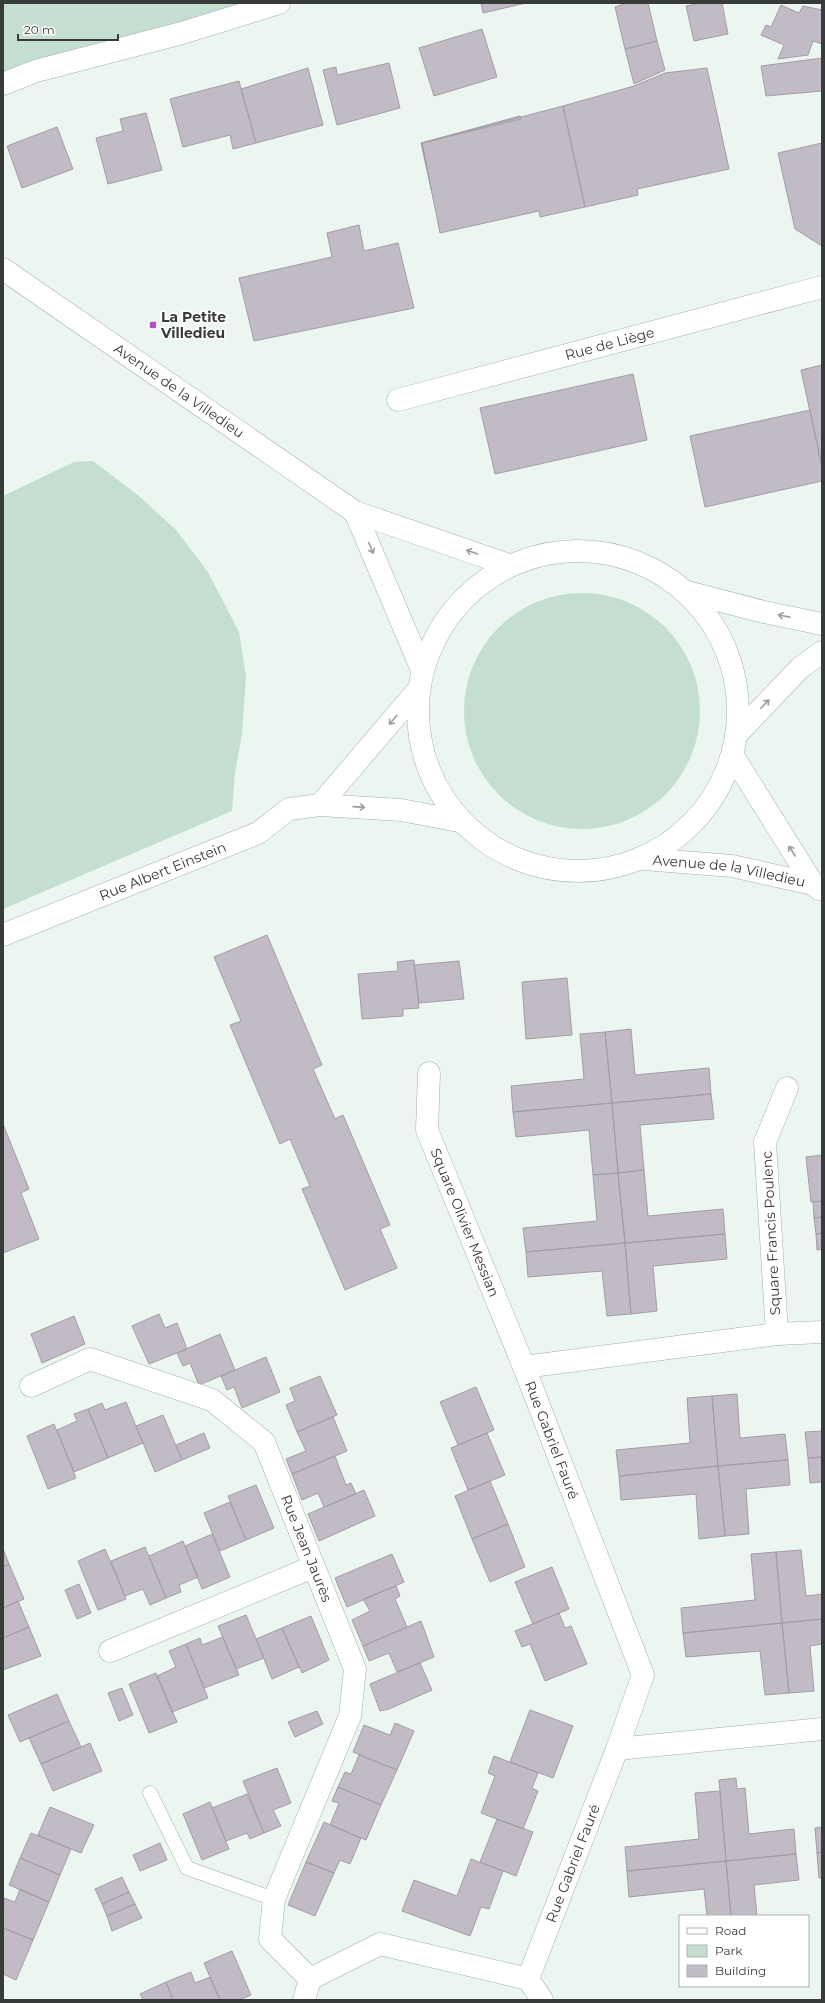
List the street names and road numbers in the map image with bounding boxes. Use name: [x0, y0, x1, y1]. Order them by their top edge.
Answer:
street label: Rue de Liège: [563, 323, 656, 364]
street label: Avenue de la Villedieu: [110, 339, 248, 442]
street label: Rue Albert Einstein: [97, 838, 229, 905]
street label: Avenue de la Villedieu: [652, 851, 807, 891]
street label: Square Olivier Messian: [426, 1146, 503, 1299]
street label: Square Francis Poulenc: [758, 1150, 784, 1316]
street label: Rue Gabriel Fauré: [521, 1378, 583, 1502]
street label: Rue Jean Jaurès: [277, 1492, 336, 1605]
street label: Rue Gabriel Fauré: [542, 1802, 604, 1925]

